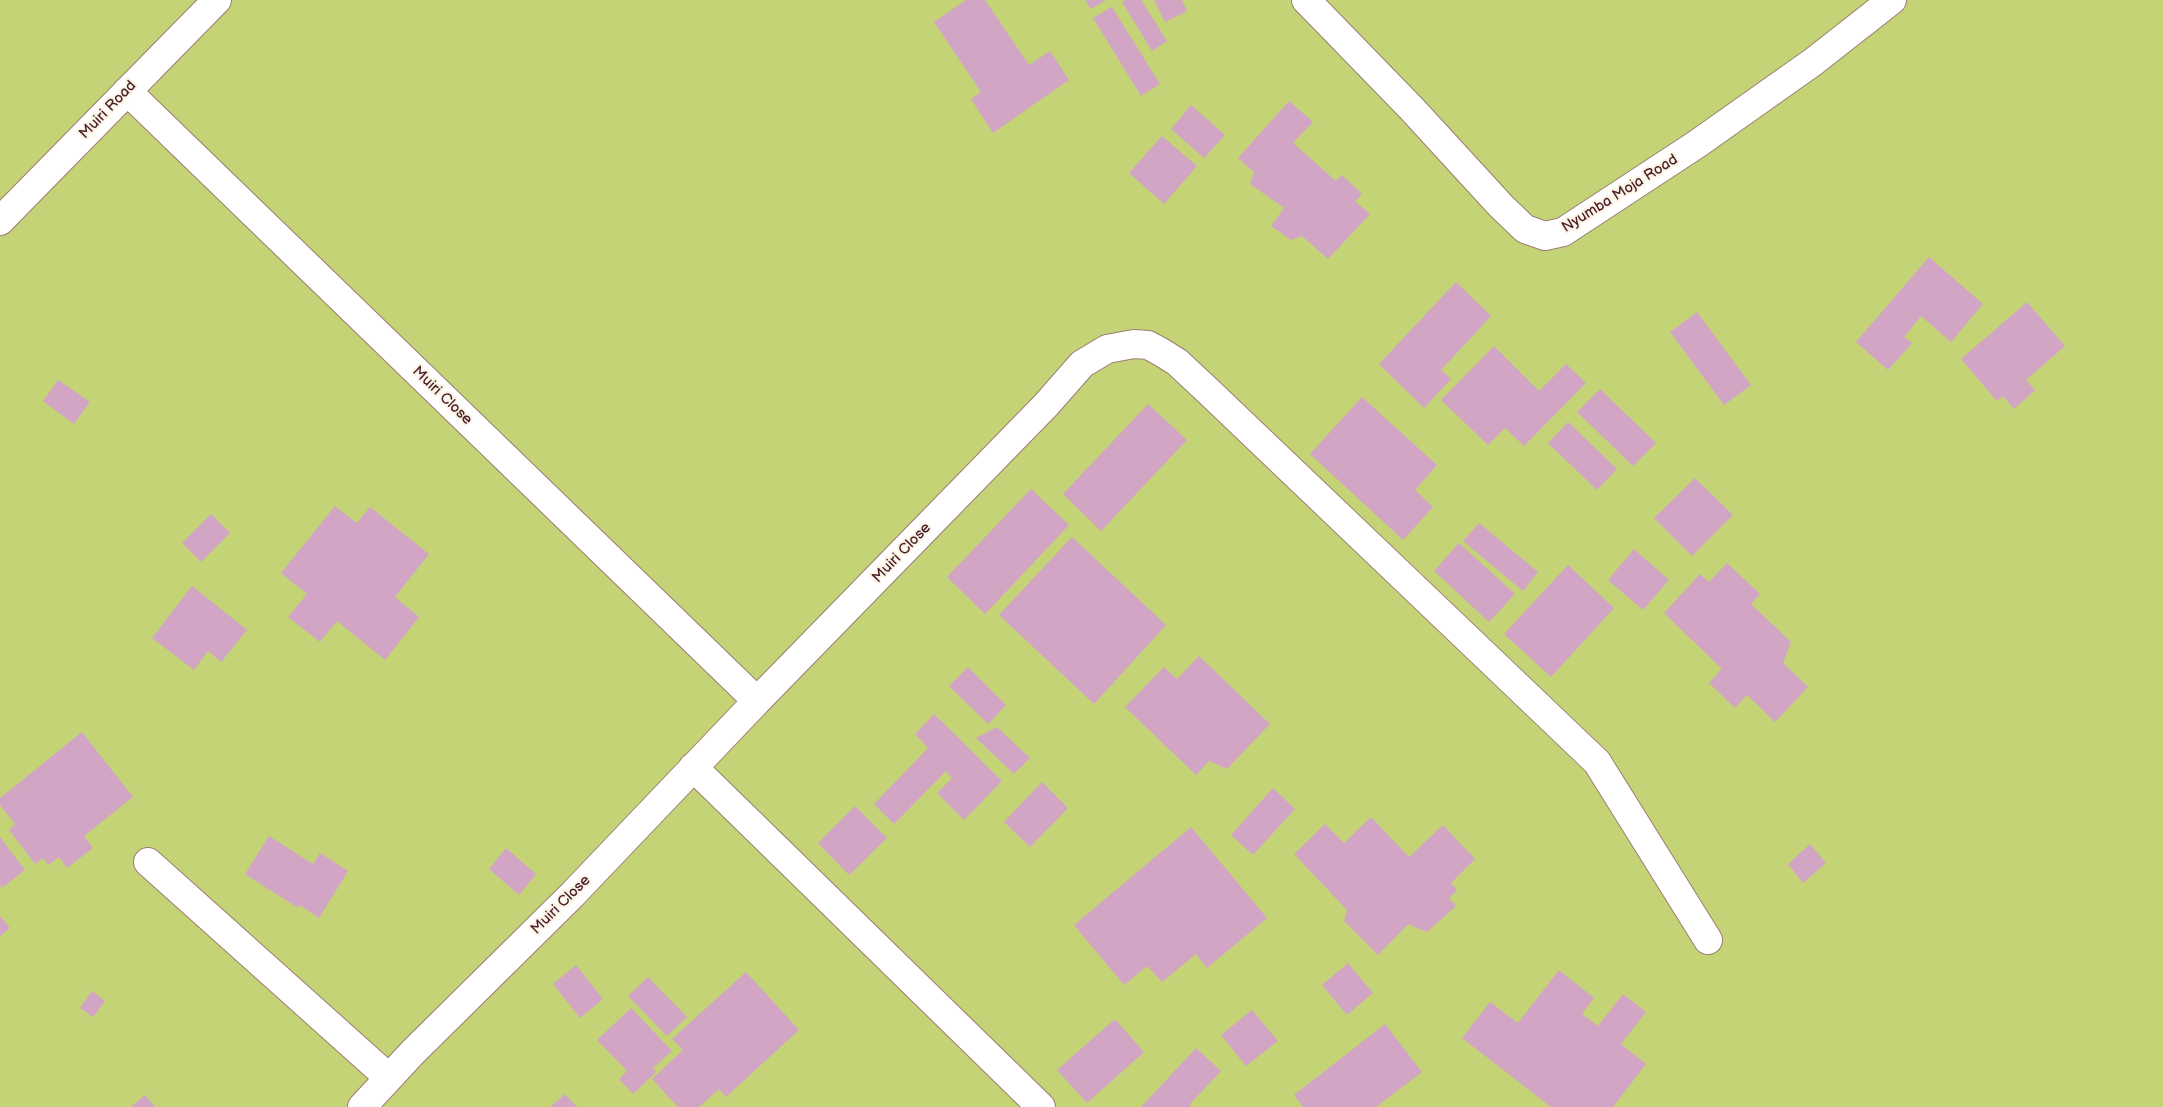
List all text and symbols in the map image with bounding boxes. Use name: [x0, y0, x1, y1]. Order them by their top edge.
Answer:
street label: Muiri Road: [76, 77, 140, 143]
street label: Nyumba Moja Road: [1559, 151, 1681, 237]
street label: Muiri Close: [408, 363, 476, 429]
street label: Muiri Close: [869, 519, 935, 587]
street label: Muiri Close: [528, 872, 594, 938]

